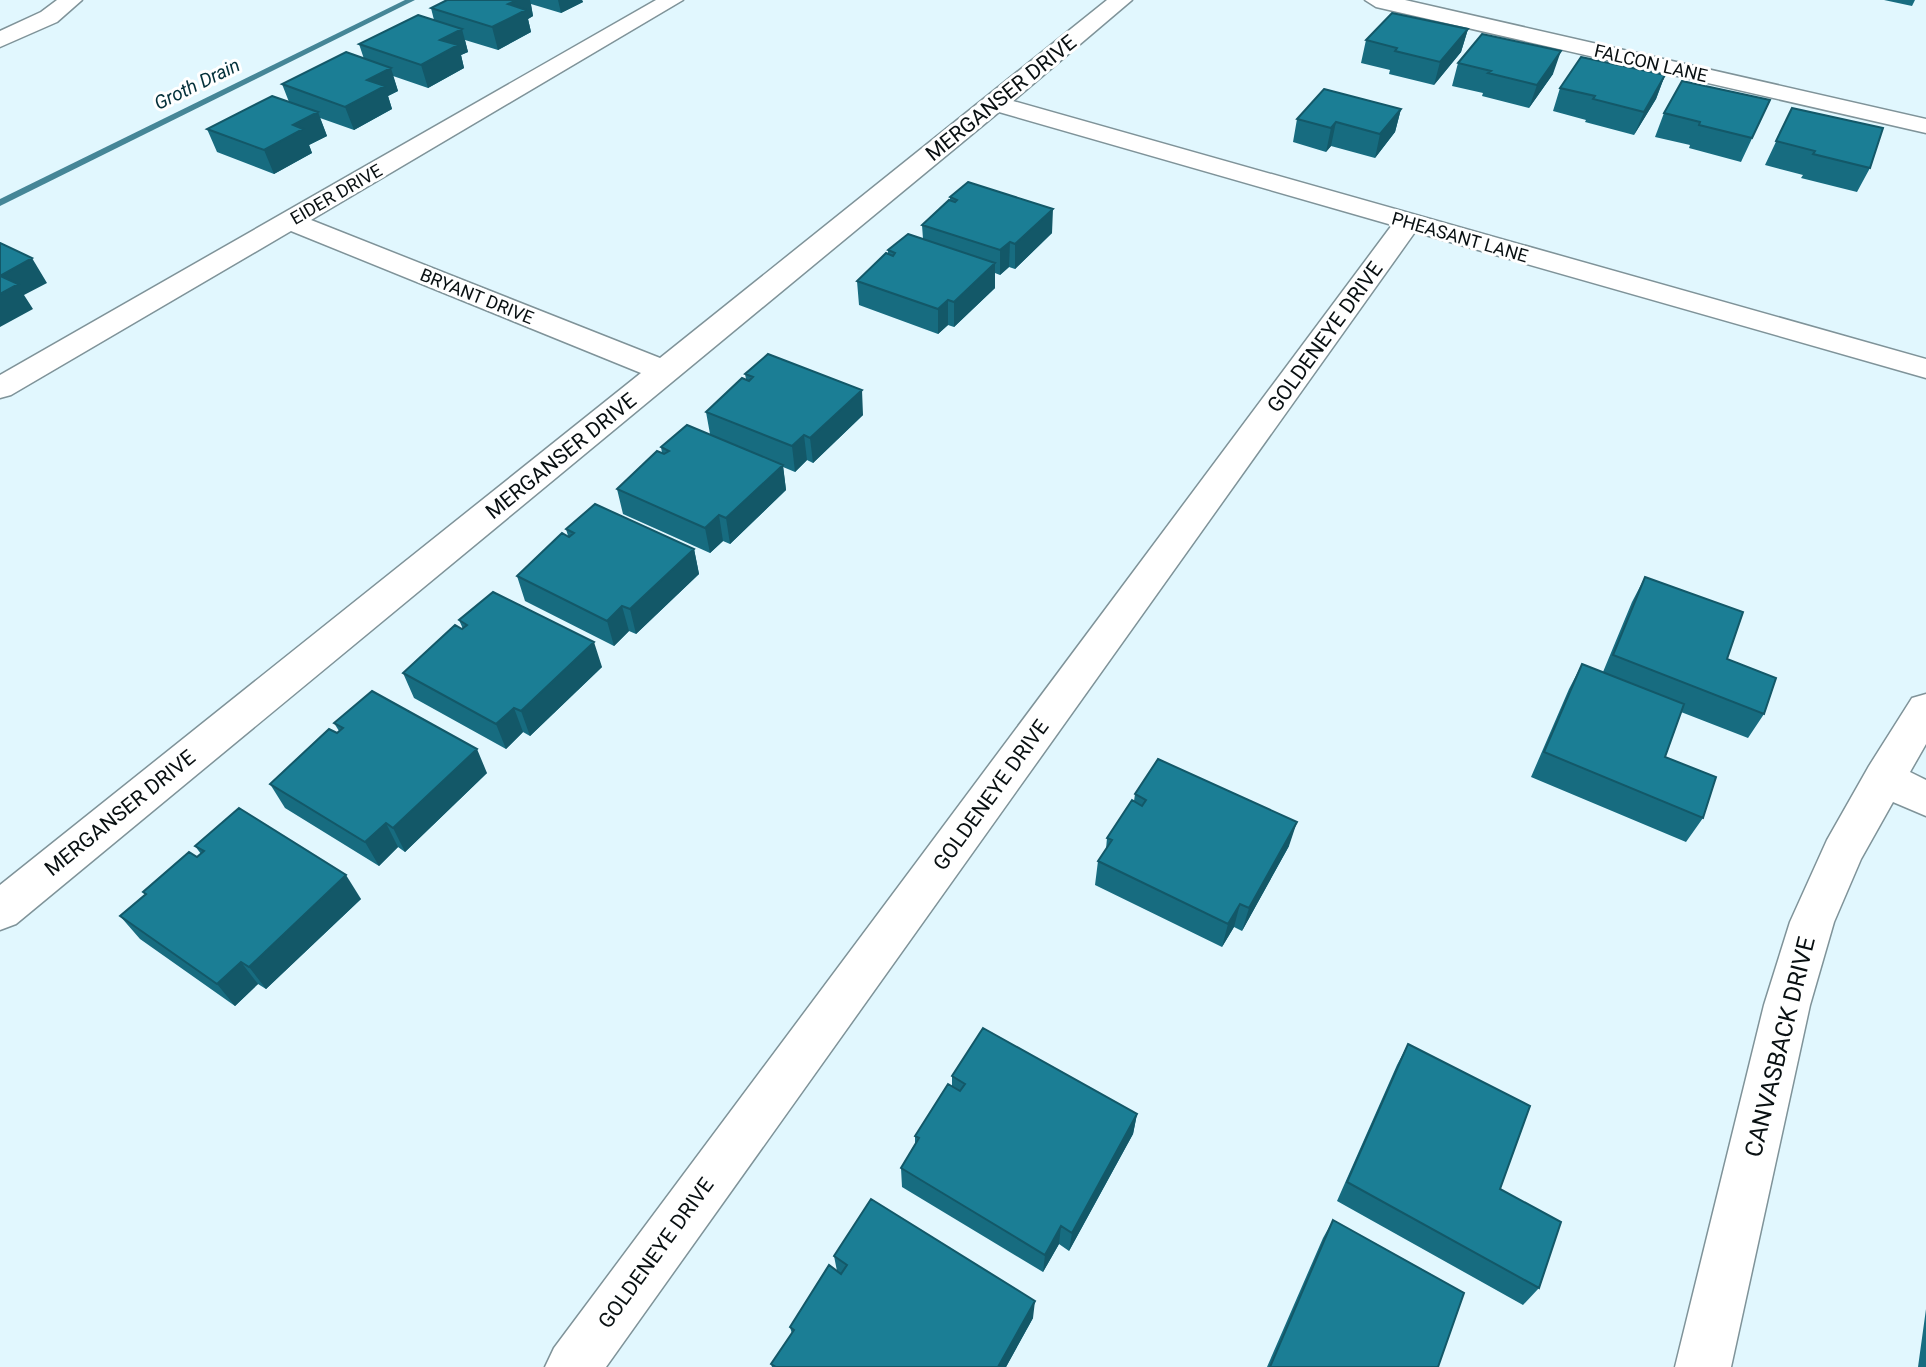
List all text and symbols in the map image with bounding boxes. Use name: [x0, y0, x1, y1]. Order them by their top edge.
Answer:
street label: MERGANSER DRIVE: [921, 30, 1081, 166]
street label: FALCON LANE: [1592, 40, 1710, 86]
water label: Groth Drain: [150, 53, 244, 115]
street label: EIDER DRIVE: [286, 159, 386, 229]
street label: PHEASANT LANE: [1389, 208, 1531, 266]
street label: GOLDENEYE DRIVE: [1262, 257, 1388, 417]
street label: BRYANT DRIVE: [417, 264, 537, 328]
street label: MERGANSER DRIVE: [481, 388, 641, 524]
street label: GOLDENEYE DRIVE: [928, 715, 1054, 875]
street label: MERGANSER DRIVE: [40, 745, 200, 881]
street label: CANVASBACK DRIVE: [1739, 934, 1821, 1160]
street label: GOLDENEYE DRIVE: [593, 1173, 719, 1333]

